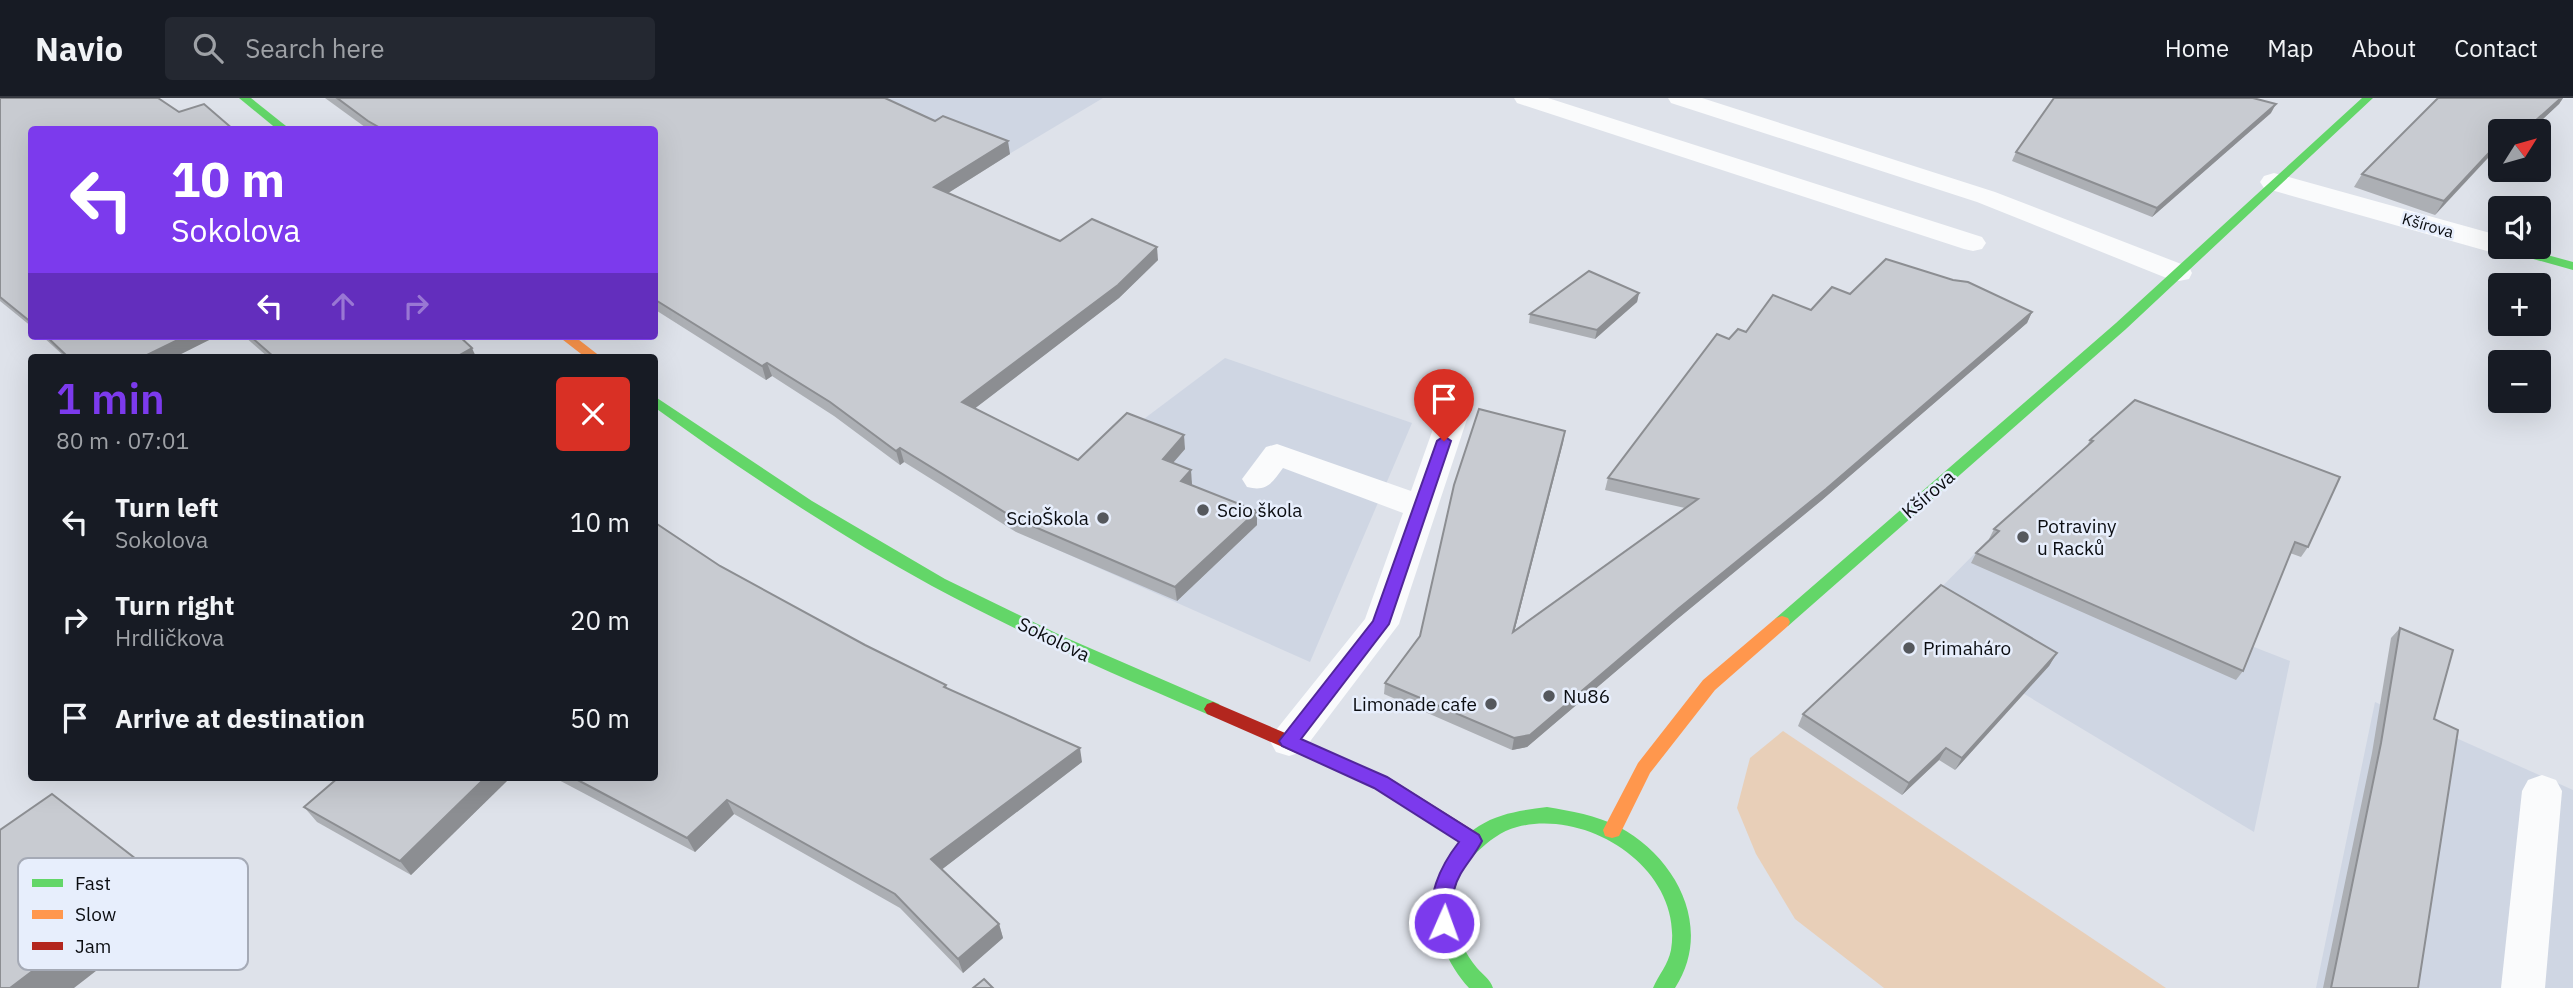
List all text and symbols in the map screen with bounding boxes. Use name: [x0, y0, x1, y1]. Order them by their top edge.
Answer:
search box: [165, 17, 655, 80]
text: Navio: [35, 27, 123, 70]
icon: search: [189, 29, 227, 67]
text: Search here: [245, 31, 385, 65]
text: Home: [2165, 32, 2229, 64]
text: Map: [2267, 32, 2313, 64]
text: About: [2351, 32, 2416, 64]
text: Contact: [2454, 32, 2538, 64]
north arrow: [2488, 119, 2552, 182]
map controls: [2488, 119, 2551, 413]
text: 10 m: [171, 147, 285, 210]
icon: left: [56, 154, 147, 245]
button: sound: [2488, 196, 2551, 259]
street label: Kšírova: [2400, 208, 2457, 242]
text: Sokolova: [171, 209, 301, 251]
button: +: [2488, 273, 2551, 336]
icon: left: [251, 287, 289, 325]
icon: ahead: [324, 287, 362, 325]
icon: right: [397, 287, 435, 325]
button: −: [2488, 350, 2551, 413]
pin: [1414, 369, 1474, 441]
text: 1 min: [56, 371, 165, 426]
button: close: [556, 377, 630, 451]
icon: arrive: [1425, 380, 1463, 418]
text: 80 m · 07:01: [56, 425, 189, 455]
street label: Kšírova: [1896, 464, 1960, 524]
text: Turn left: [115, 490, 218, 524]
place label: Scio škola: [1217, 498, 1302, 522]
marker: Scio škola: [1195, 502, 1211, 518]
icon: left: [56, 503, 94, 541]
text: 10 m: [570, 505, 630, 539]
place label: ScioŠkola: [1006, 506, 1089, 530]
marker: ScioŠkola: [1095, 510, 1111, 526]
place label: Potraviny u Racků: [2037, 514, 2117, 560]
text: Sokolova: [115, 524, 208, 554]
marker: Potraviny u Racků: [2015, 529, 2031, 545]
text: Turn right: [115, 588, 234, 622]
icon: right: [56, 601, 94, 639]
text: 20 m: [570, 603, 630, 637]
street label: Sokolova: [1014, 611, 1094, 667]
text: Hrdličkova: [115, 622, 224, 652]
place label: Primaháro: [1923, 636, 2011, 660]
marker: Primaháro: [1901, 640, 1917, 656]
place label: Nu86: [1563, 684, 1610, 708]
marker: Nu86: [1541, 688, 1557, 704]
place label: Limonade cafe: [1352, 692, 1477, 716]
marker: Limonade cafe: [1483, 696, 1499, 712]
icon: arrive: [56, 699, 94, 737]
text: Arrive at destination: [115, 701, 365, 735]
text: 50 m: [570, 701, 630, 735]
legend: [18, 858, 248, 970]
text: Fast: [75, 871, 111, 895]
position arrow: [1407, 886, 1481, 960]
text: Slow: [75, 902, 116, 926]
text: Jam: [75, 934, 111, 958]

